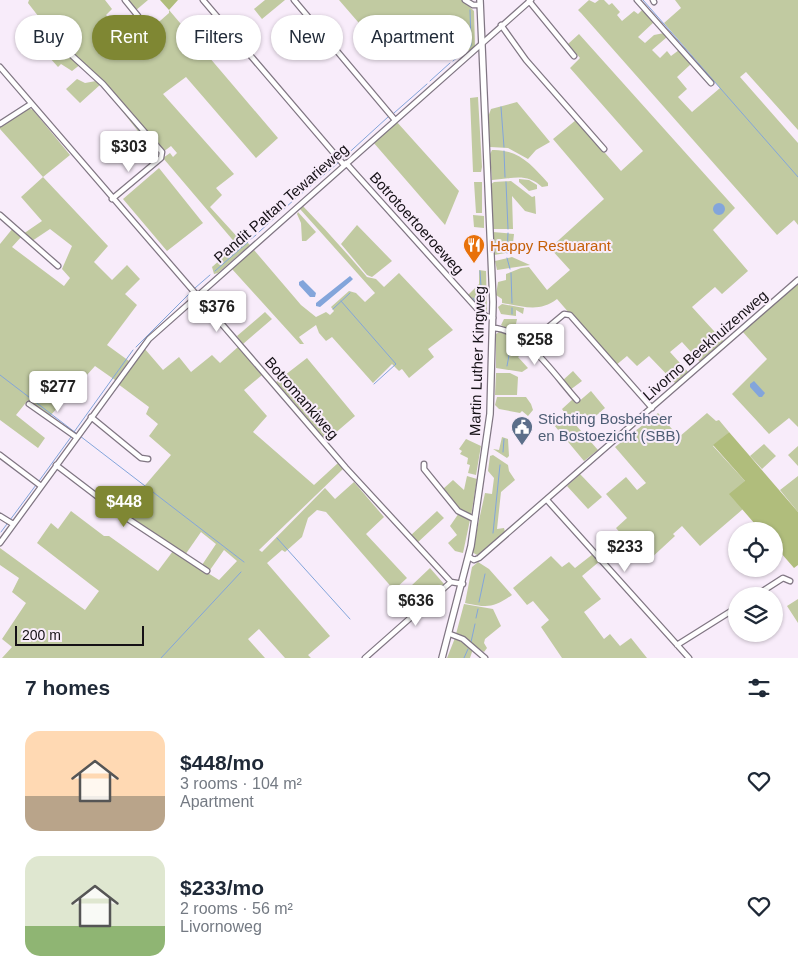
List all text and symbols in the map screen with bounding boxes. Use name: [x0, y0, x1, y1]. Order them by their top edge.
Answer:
chip: Buy: [15, 15, 82, 60]
chip: Rent: [92, 15, 166, 60]
chip: Filters: [176, 15, 261, 60]
chip: New: [271, 15, 343, 60]
chip: Apartment: [353, 15, 472, 60]
pin: $303: [99, 130, 159, 173]
text: $303: [111, 138, 147, 155]
street label: Pandit Paltan Tewarieweg: [210, 140, 352, 266]
street label: Botrotoertoeroeweg: [367, 168, 467, 278]
restaurant icon: Happy Restuarant: [462, 233, 486, 264]
place label: Happy Restuarant: [490, 237, 612, 254]
street label: Martin Luther Kingweg: [466, 286, 488, 436]
street label: Livorno Beekhuizenweg: [639, 286, 771, 404]
pin: $376: [187, 290, 247, 333]
text: $376: [199, 298, 235, 315]
pin: $258: [505, 324, 565, 366]
text: $258: [517, 331, 553, 348]
street label: Botromankiweg: [262, 353, 342, 443]
pin: $277: [28, 370, 88, 413]
text: $277: [40, 378, 76, 395]
place label: Stichting Bosbeheer en Bostoezicht (SBB): [538, 410, 681, 444]
public building icon: Stichting Bosbeheer en Bostoezicht (SBB): [510, 415, 534, 446]
pin: $448: [94, 486, 154, 528]
text: $448: [106, 493, 142, 510]
map controls: [728, 522, 783, 642]
button: locate: [728, 522, 783, 577]
pin: $233: [595, 530, 655, 573]
text: $233: [607, 538, 643, 555]
pin: $636: [386, 584, 446, 627]
button: layers: [728, 587, 783, 642]
text: $636: [398, 592, 434, 609]
scale bar: [15, 623, 144, 646]
text: 200 m: [22, 627, 61, 643]
icon: filters: [745, 674, 773, 702]
text: 7 homes: [25, 676, 110, 699]
icon: home: [65, 751, 125, 811]
text: $448/mo: [180, 751, 264, 774]
icon: heart: [745, 767, 773, 795]
text: 3 rooms · 104 m²: [180, 775, 302, 792]
text: Apartment: [180, 793, 254, 810]
icon: home: [65, 876, 125, 936]
text: $233/mo: [180, 876, 264, 899]
icon: heart: [745, 892, 773, 920]
text: 2 rooms · 56 m²: [180, 900, 293, 917]
text: Livornoweg: [180, 918, 262, 935]

